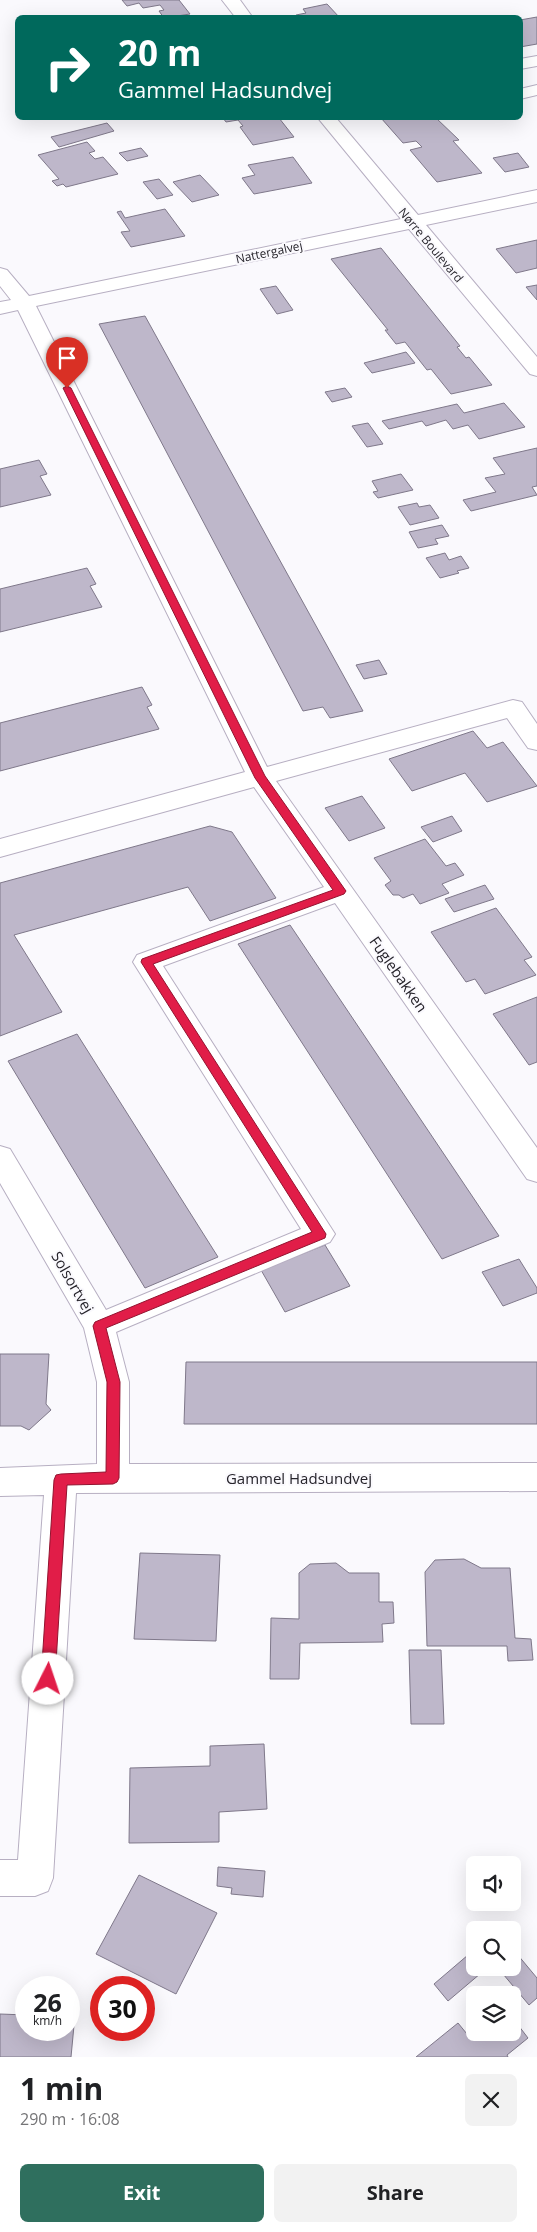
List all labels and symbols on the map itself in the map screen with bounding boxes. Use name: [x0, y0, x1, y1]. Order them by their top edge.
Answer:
street label: Nørre Boulevard: [395, 204, 467, 286]
street label: Nattergalvej: [234, 237, 304, 267]
pin: [46, 337, 88, 388]
street label: Fuglebakken: [366, 932, 432, 1016]
street label: Solsortvej: [47, 1247, 99, 1317]
street label: Gammel Hadsundvej: [226, 1468, 372, 1488]
position arrow: [21, 1652, 73, 1704]
speed limit sign: 30: [90, 1976, 155, 2041]

